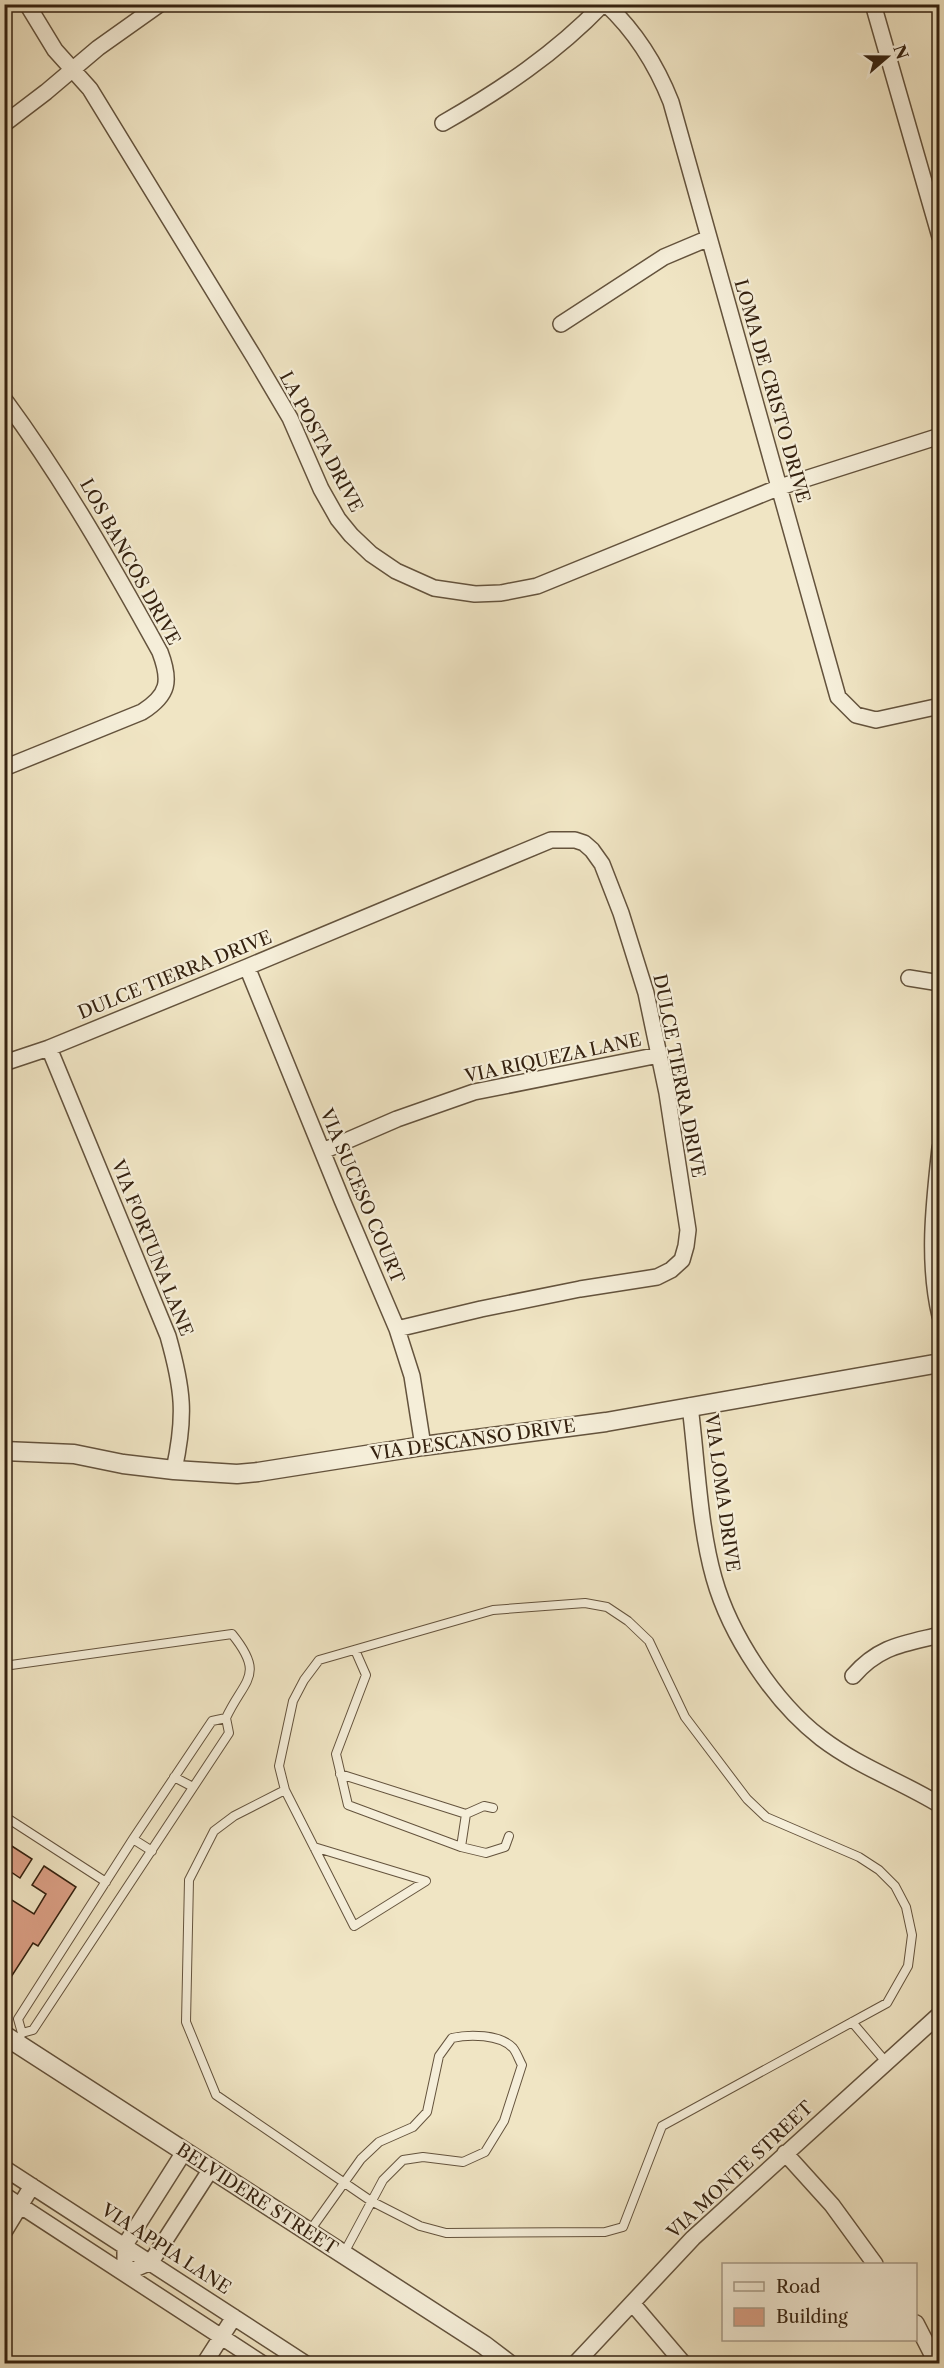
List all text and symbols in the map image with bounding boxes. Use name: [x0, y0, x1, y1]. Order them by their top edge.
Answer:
north arrow: [857, 27, 917, 87]
text: N: [889, 42, 913, 62]
street label: LOMA DE CRISTO DRIVE: [730, 277, 814, 505]
street label: LA POSTA DRIVE: [275, 368, 367, 516]
street label: LOS BANCOS DRIVE: [75, 475, 185, 649]
street label: DULCE TIERRA DRIVE: [75, 926, 275, 1024]
street label: DULCE TIERRA DRIVE: [648, 972, 710, 1180]
street label: VIA RIQUEZA LANE: [462, 1029, 643, 1088]
street label: VIA SUCESO COURT: [315, 1104, 409, 1287]
street label: VIA FORTUNA LANE: [106, 1156, 198, 1340]
street label: VIA LOMA DRIVE: [700, 1412, 744, 1573]
street label: VIA DESCANSO DRIVE: [368, 1415, 577, 1465]
street label: VIA MONTE STREET: [662, 2096, 818, 2244]
street label: BELVIDERE STREET: [172, 2139, 342, 2260]
street label: VIA APPIA LANE: [96, 2198, 235, 2299]
legend: [722, 2263, 917, 2341]
text: Road: [776, 2276, 821, 2298]
text: Building: [776, 2306, 848, 2328]

